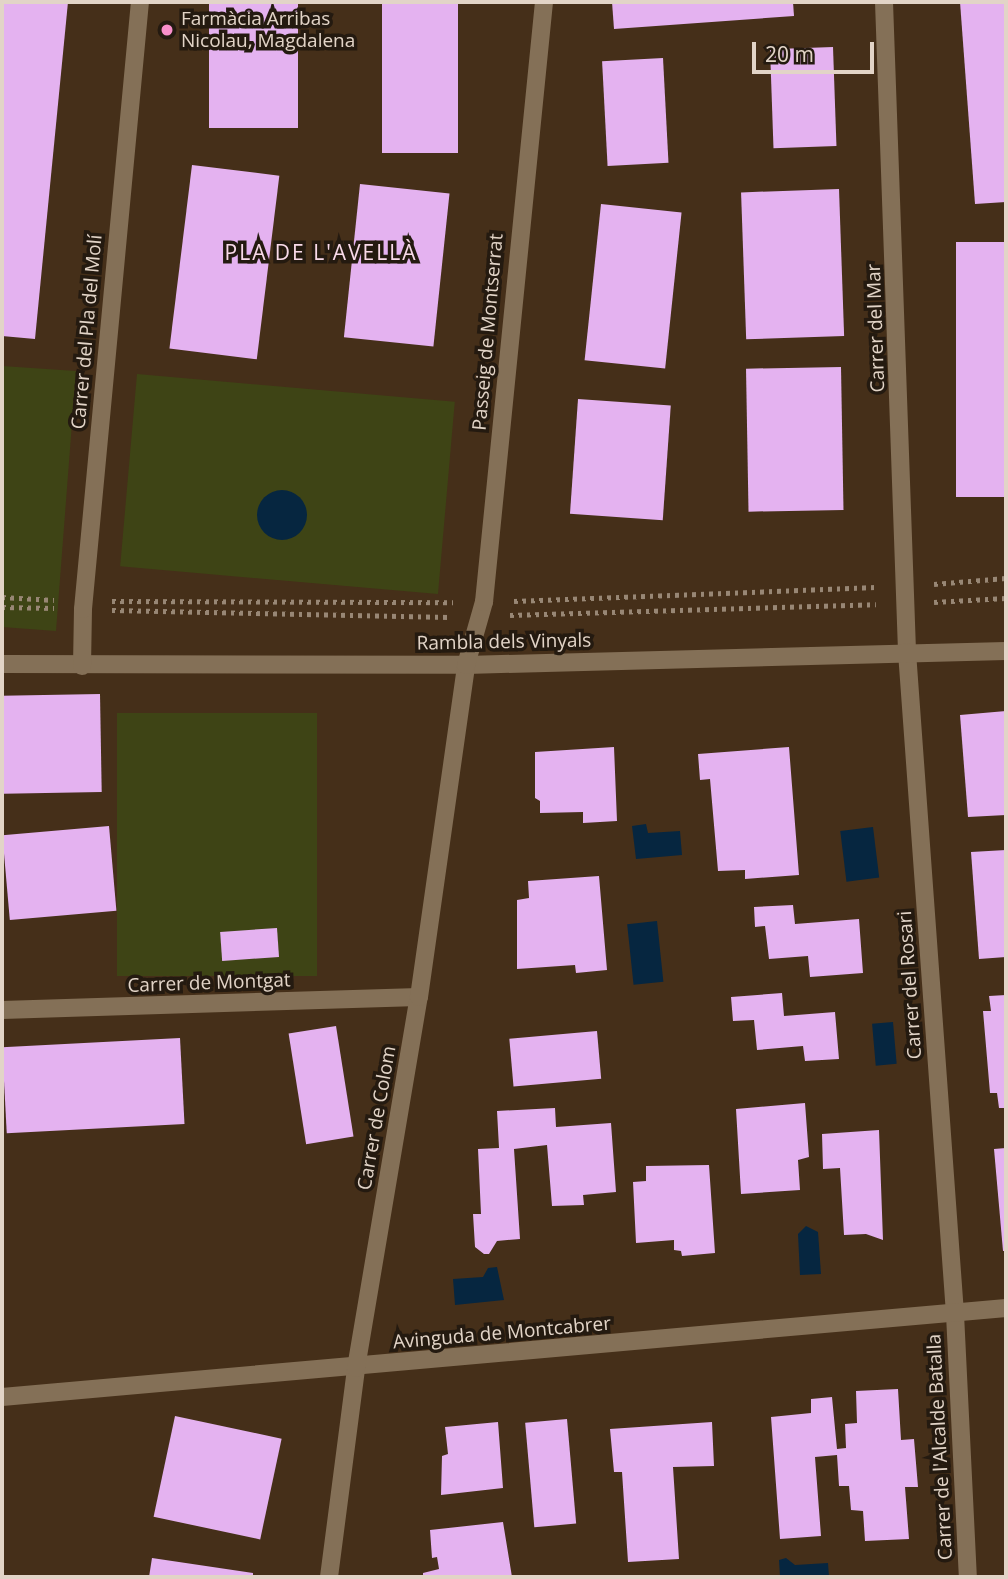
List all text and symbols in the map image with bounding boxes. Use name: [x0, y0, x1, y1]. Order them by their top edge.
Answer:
place label: Farmàcia Arribas Nicolau, Magdalena: [181, 8, 355, 52]
marker: Farmàcia Arribas Nicolau, Magdalena: [159, 22, 175, 38]
scale bar: [756, 28, 878, 72]
text: 20 m: [765, 40, 814, 68]
street label: Passeig de Montserrat: [468, 233, 508, 431]
street label: Carrer del Pla del Molí: [67, 234, 107, 430]
district label: PLA DE L'AVELLÀ: [226, 239, 416, 265]
street label: Carrer del Mar: [862, 263, 890, 393]
street label: Rambla dels Vinyals: [417, 629, 591, 655]
street label: Carrer del Rosari: [893, 910, 927, 1060]
street label: Carrer de Montgat: [127, 969, 291, 997]
street label: Carrer de Colom: [353, 1044, 401, 1192]
street label: Avinguda de Montcabrer: [392, 1312, 612, 1354]
street label: Carrer de l'Alcalde Batalla: [923, 1333, 957, 1561]

